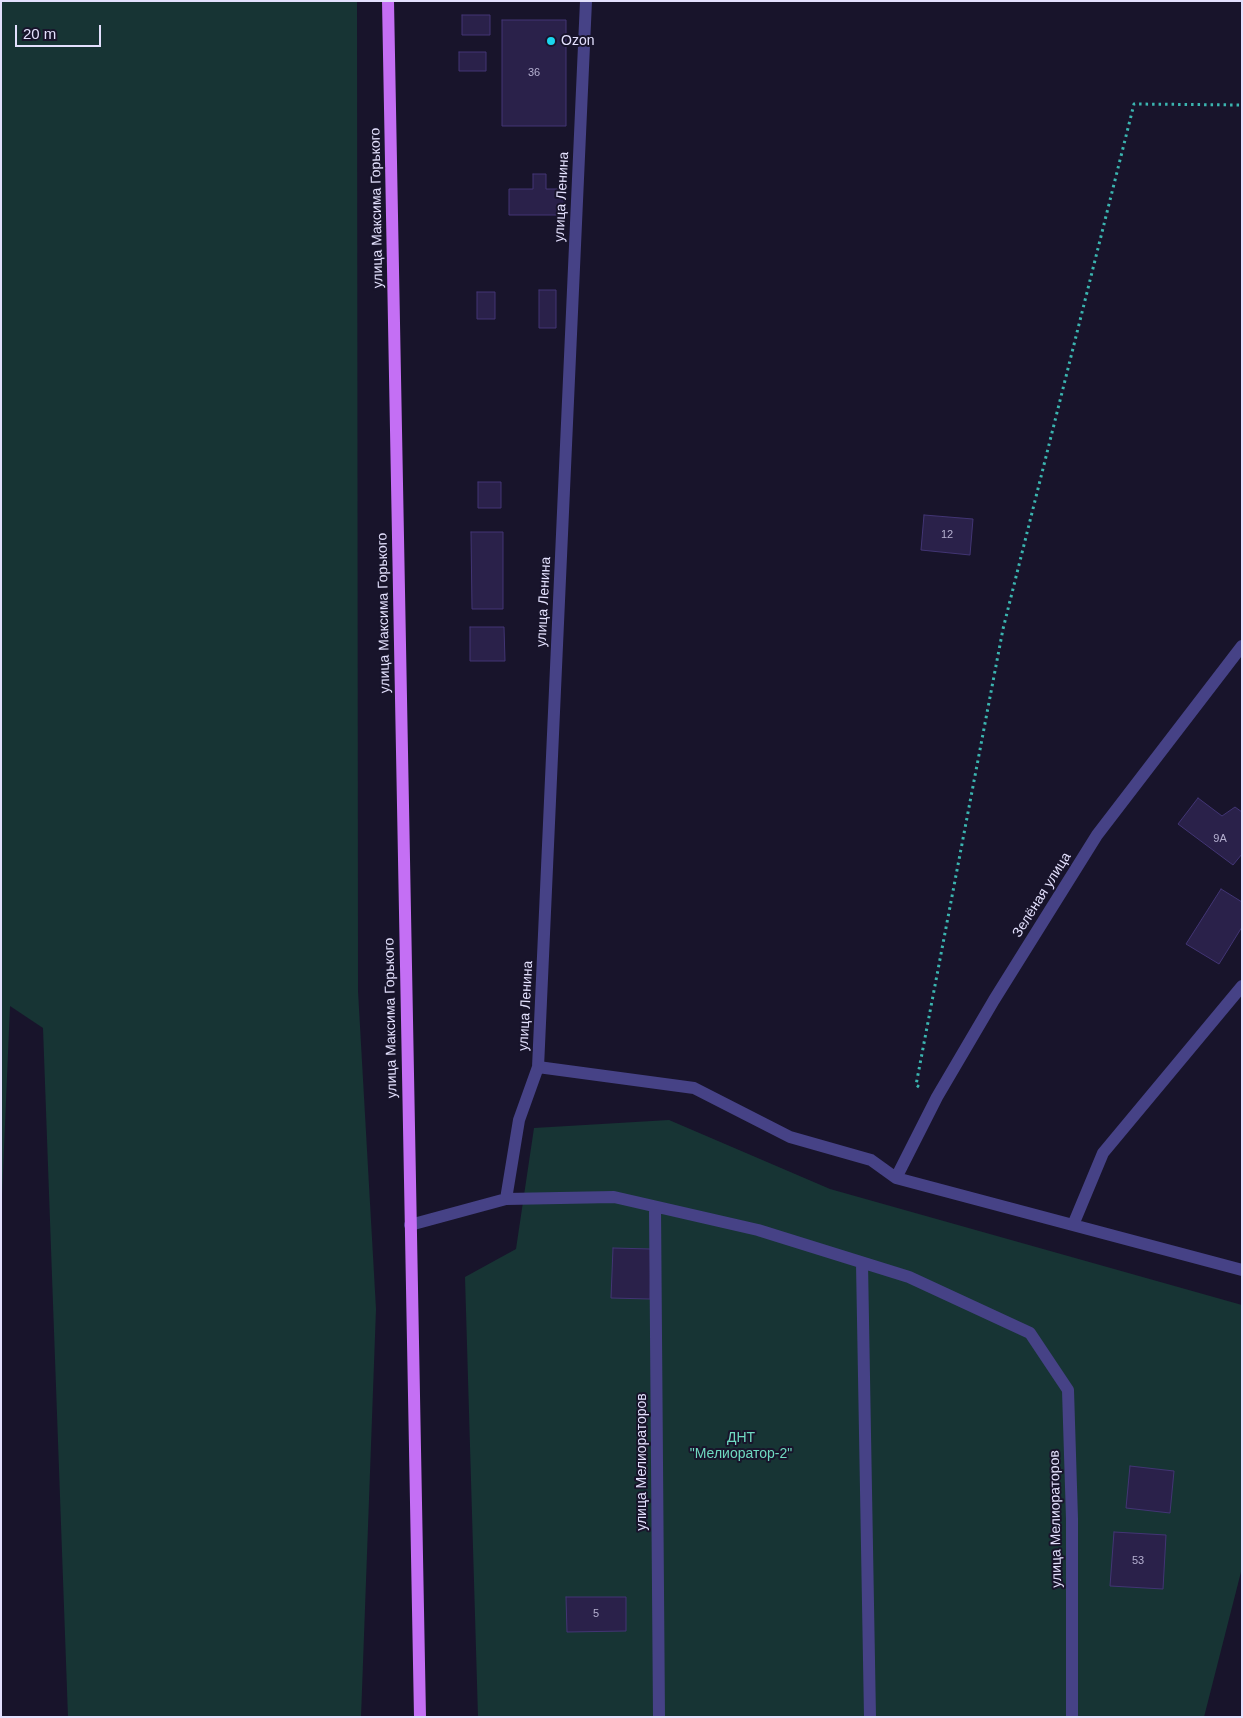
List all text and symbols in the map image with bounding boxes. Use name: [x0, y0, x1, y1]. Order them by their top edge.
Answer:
scale bar: [18, 15, 104, 47]
text: 20 m: [23, 25, 56, 42]
place label: Ozon: [561, 33, 594, 49]
marker: Ozon: [545, 35, 557, 47]
house number: 36: [528, 66, 540, 80]
street label: улица Максима Горького: [367, 128, 387, 288]
street label: улица Ленина: [551, 151, 573, 243]
house number: 12: [941, 528, 953, 542]
street label: улица Максима Горького: [374, 533, 394, 693]
street label: улица Ленина: [533, 556, 555, 648]
house number: 9А: [1213, 832, 1227, 846]
street label: Зелёная улица: [1009, 849, 1075, 941]
street label: улица Максима Горького: [381, 938, 401, 1098]
street label: улица Ленина: [515, 960, 537, 1052]
street label: улица Мелиораторов: [634, 1393, 650, 1531]
park label: ДНТ "Мелиоратор-2": [690, 1430, 792, 1462]
street label: улица Мелиораторов: [1046, 1450, 1066, 1588]
house number: 53: [1132, 1554, 1144, 1568]
house number: 5: [593, 1607, 599, 1621]

